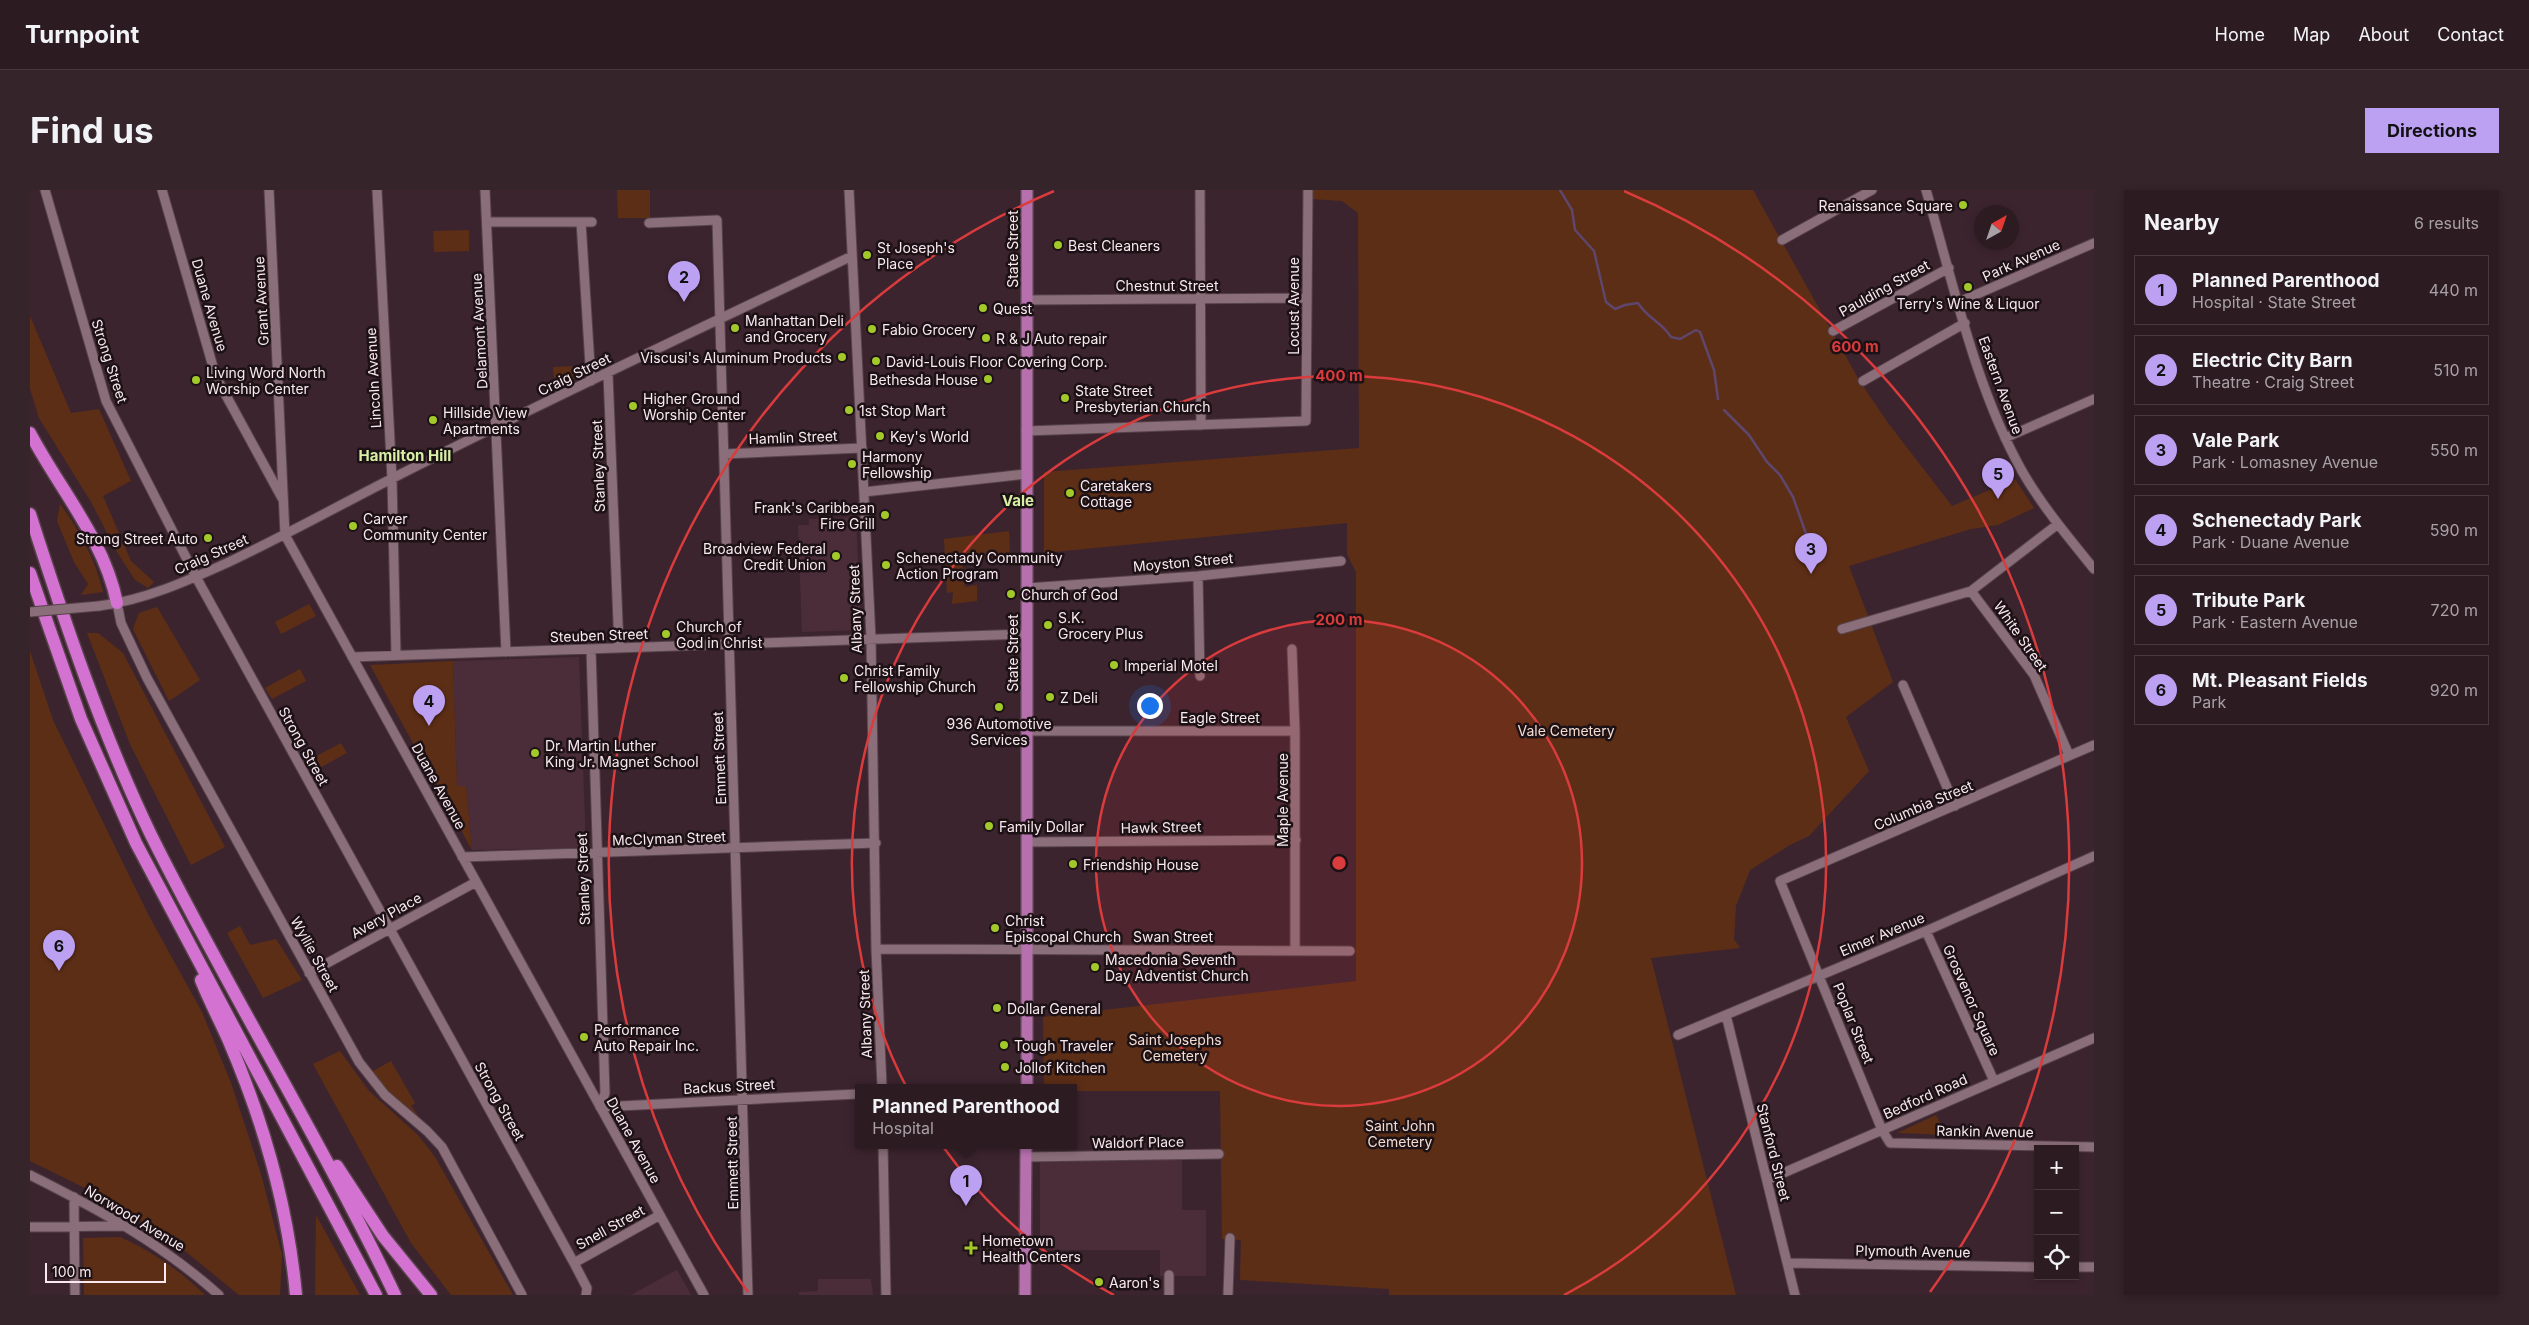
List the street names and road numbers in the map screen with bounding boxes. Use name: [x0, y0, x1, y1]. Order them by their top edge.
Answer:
street label: State Street: [1004, 210, 1021, 288]
street label: Park Avenue: [1980, 235, 2062, 285]
street label: Grant Avenue: [250, 256, 272, 346]
street label: Paulding Street: [1836, 256, 1933, 320]
street label: Duane Avenue: [189, 257, 231, 353]
street label: Locust Avenue: [1285, 257, 1302, 355]
street label: Delamont Avenue: [467, 273, 491, 389]
street label: Chestnut Street: [1115, 277, 1219, 294]
street label: Strong Street: [88, 317, 132, 406]
street label: Lincoln Avenue: [362, 327, 384, 429]
street label: Eastern Avenue: [1975, 334, 2027, 436]
street label: Craig Street: [535, 349, 614, 399]
street label: Stanley Street: [588, 419, 608, 512]
street label: Hamlin Street: [748, 427, 838, 447]
street label: Craig Street: [172, 530, 251, 578]
street label: Moyston Street: [1132, 549, 1234, 575]
street label: Albany Street: [845, 564, 865, 654]
street label: White Street: [1991, 598, 2052, 675]
street label: State Street: [1004, 614, 1021, 692]
street label: Steuben Street: [550, 625, 649, 645]
street label: Strong Street: [275, 704, 333, 789]
street label: Eagle Street: [1180, 709, 1260, 726]
street label: Emmett Street: [709, 711, 729, 805]
street label: Duane Avenue: [408, 740, 470, 832]
street label: Maple Avenue: [1274, 753, 1291, 847]
street label: Columbia Street: [1871, 776, 1975, 833]
street label: Hawk Street: [1120, 818, 1202, 836]
street label: McClyman Street: [612, 828, 727, 848]
street label: Stanley Street: [573, 832, 593, 925]
street label: Avery Place: [348, 889, 424, 941]
street label: Elmer Avenue: [1837, 908, 1927, 960]
street label: Wyllie Street: [287, 913, 343, 995]
street label: Swan Street: [1133, 928, 1213, 945]
street label: Grosvenor Square: [1940, 942, 2004, 1058]
street label: Albany Street: [855, 969, 875, 1059]
street label: Poplar Street: [1830, 980, 1878, 1066]
street label: Strong Street: [471, 1059, 529, 1144]
street label: Bedford Road: [1880, 1070, 1970, 1122]
street label: Backus Street: [683, 1075, 776, 1097]
street label: Duane Avenue: [603, 1094, 665, 1186]
street label: Stanford Street: [1754, 1101, 1794, 1203]
street label: Emmett Street: [723, 1116, 741, 1210]
street label: Rankin Avenue: [1936, 1122, 2034, 1140]
street label: Waldorf Place: [1092, 1133, 1184, 1151]
street label: Norwood Avenue: [82, 1181, 188, 1255]
street label: Snell Street: [573, 1201, 648, 1253]
street label: Plymouth Avenue: [1855, 1241, 1971, 1261]

